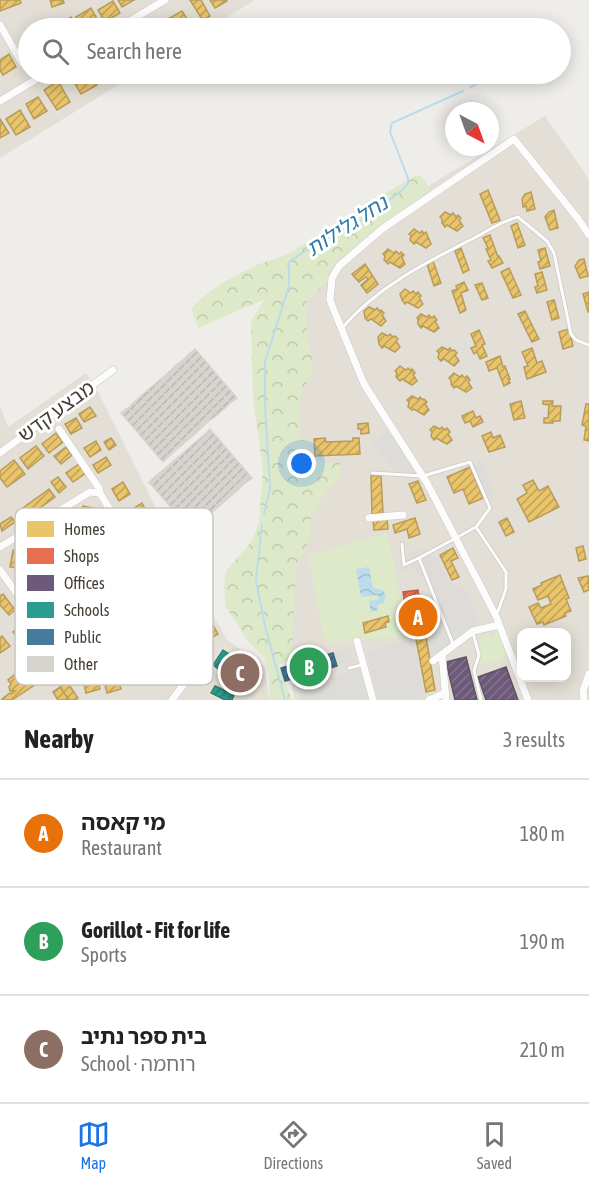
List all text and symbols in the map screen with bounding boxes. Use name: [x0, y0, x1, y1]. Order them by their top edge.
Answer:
search box: [18, 18, 571, 84]
icon: search: [39, 35, 72, 68]
text: Search here: [87, 38, 182, 64]
north arrow: [445, 102, 499, 156]
water label: נחל גלילות: [301, 189, 393, 260]
street label: מבצע קדש: [13, 375, 98, 446]
your location: [287, 449, 316, 478]
legend: [15, 508, 213, 685]
text: Homes: [64, 520, 106, 538]
text: Shops: [64, 547, 100, 566]
text: Offices: [64, 574, 105, 592]
pin: A: [398, 594, 438, 640]
text: Schools: [64, 601, 110, 619]
text: Public: [64, 628, 101, 646]
map controls: [517, 628, 571, 682]
button: layers: [517, 628, 571, 682]
pin: B: [290, 644, 328, 690]
pin: C: [220, 650, 260, 696]
text: Other: [64, 655, 98, 673]
text: Nearby: [24, 724, 94, 754]
text: 3 results: [503, 728, 565, 751]
text: מי קאסה: [81, 809, 165, 835]
text: A: [39, 822, 48, 845]
text: 180 m: [520, 822, 565, 845]
text: Restaurant: [81, 836, 162, 859]
text: Gorillot - Fit for life: [81, 917, 230, 943]
text: B: [39, 930, 48, 953]
text: 190 m: [520, 930, 565, 953]
text: Sports: [81, 943, 127, 966]
text: בית ספר נתיב: [81, 1023, 207, 1049]
text: C: [39, 1038, 48, 1061]
text: 210 m: [520, 1038, 565, 1061]
text: School · רוחמה: [81, 1052, 196, 1075]
tab: Map: [77, 1118, 110, 1172]
tab: Directions: [263, 1118, 323, 1172]
tab: Saved: [477, 1118, 512, 1172]

